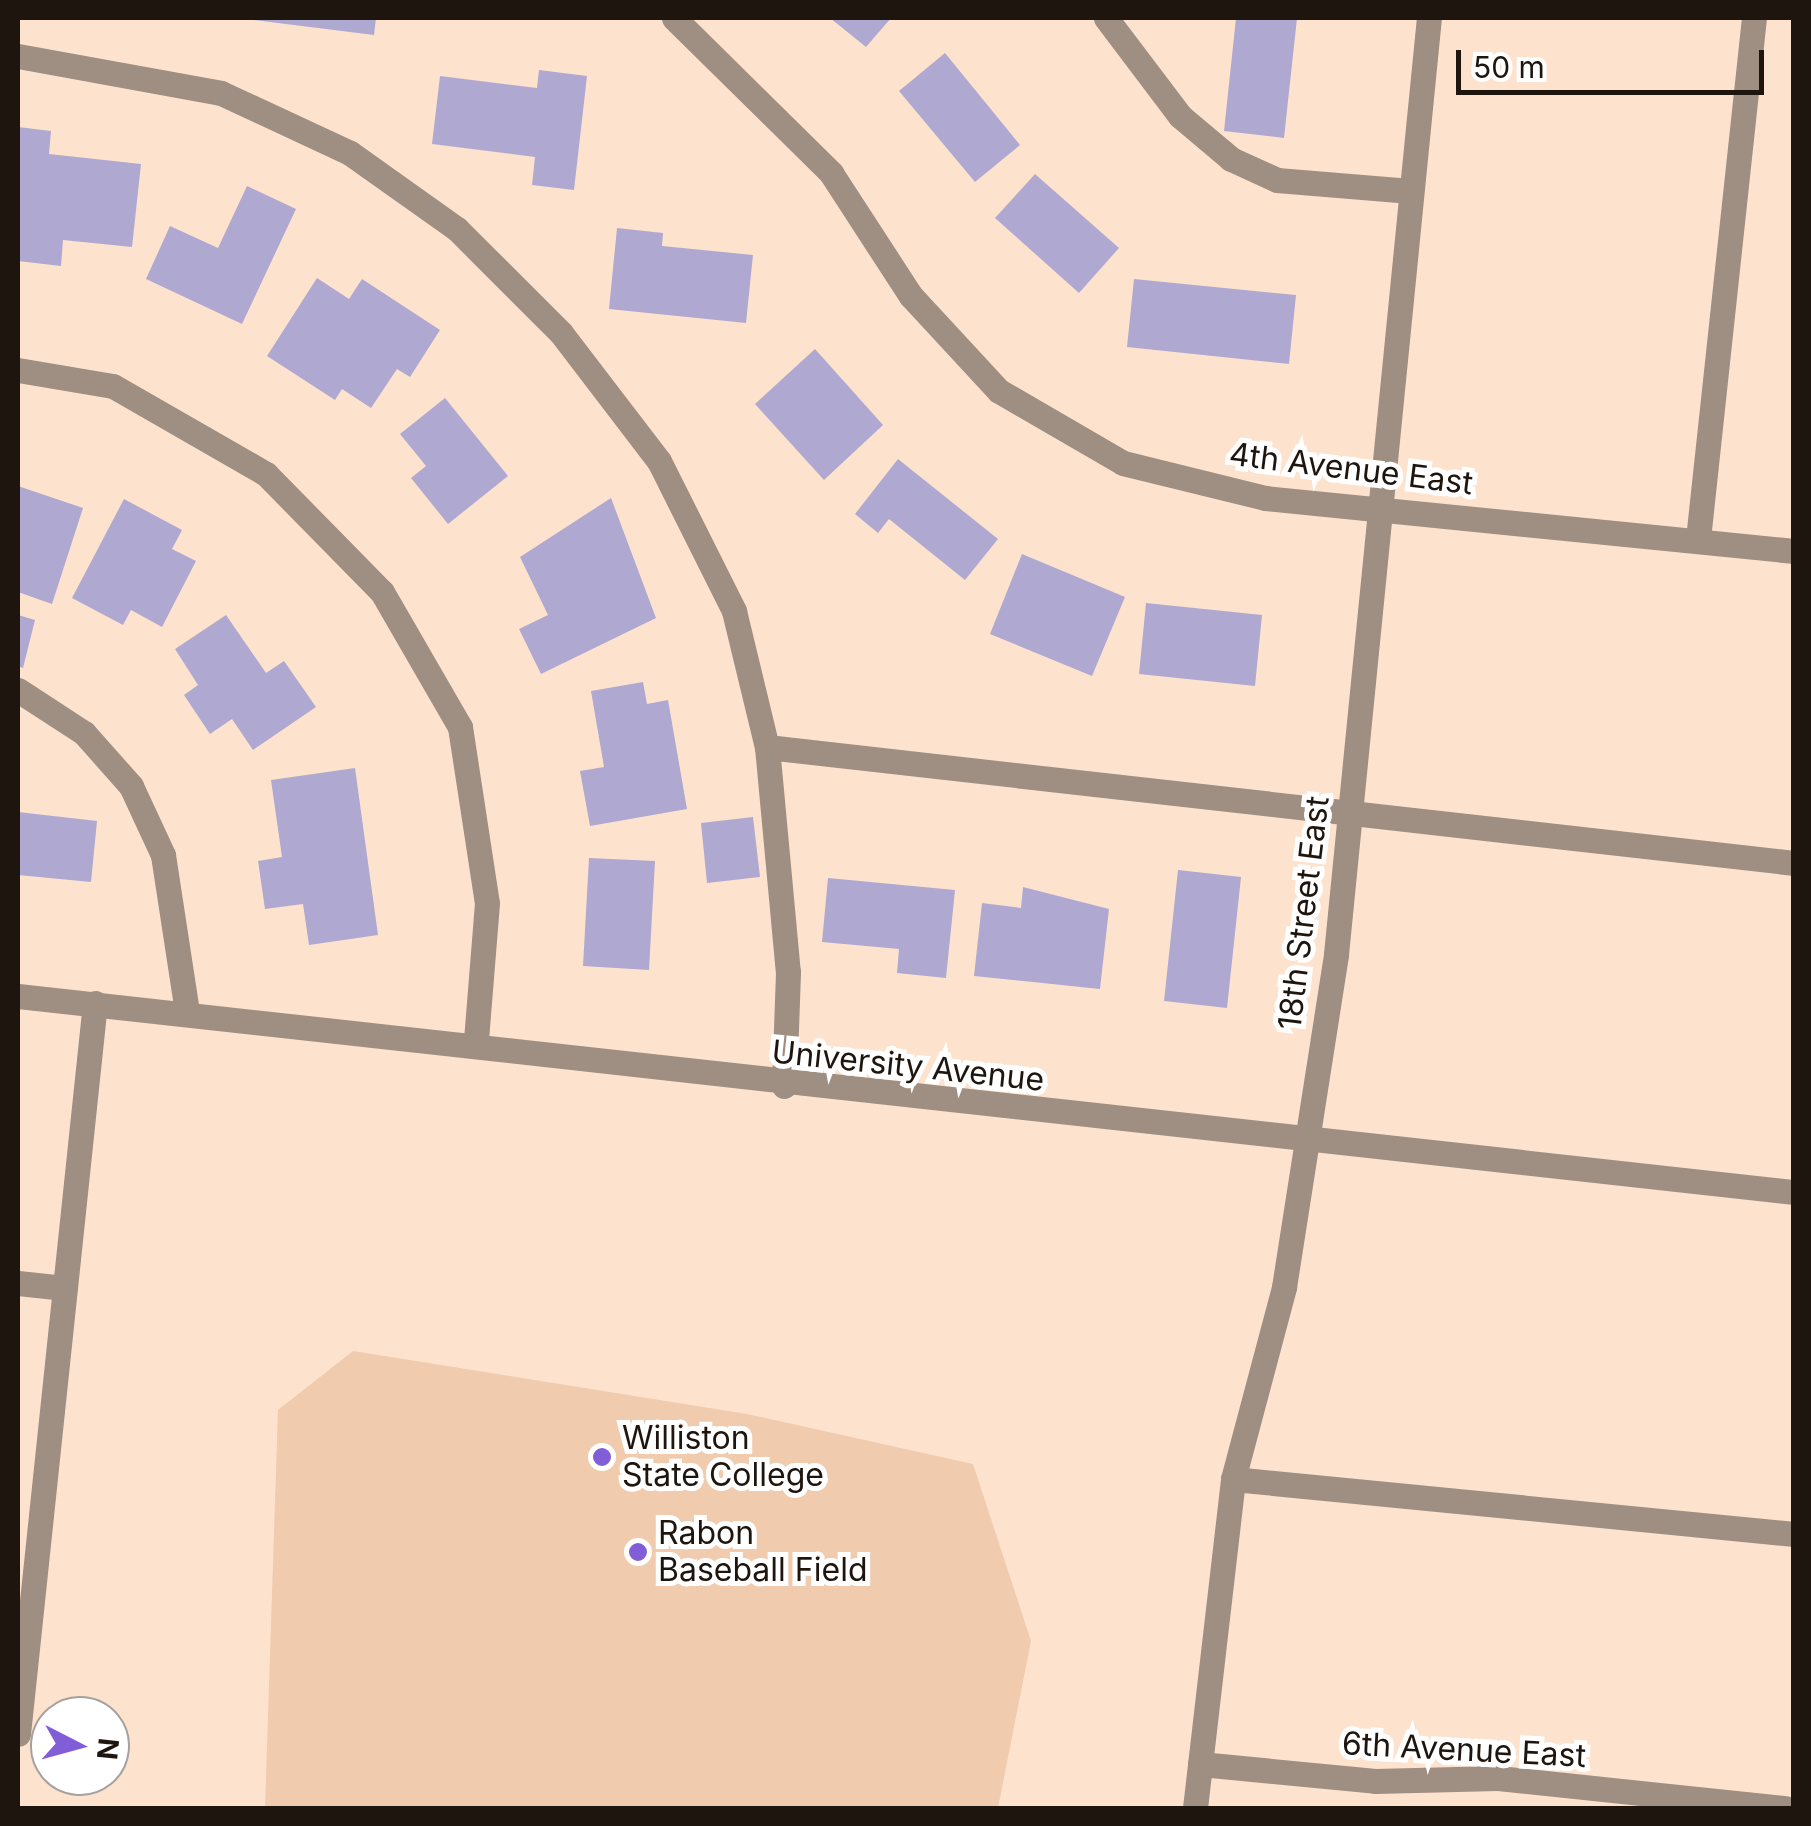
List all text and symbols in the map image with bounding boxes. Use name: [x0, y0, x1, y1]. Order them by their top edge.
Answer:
scale bar: [1461, 30, 1768, 92]
text: 50 m: [1473, 49, 1545, 85]
street label: 4th Avenue East: [1227, 435, 1475, 503]
street label: 18th Street East: [1271, 794, 1337, 1032]
street label: University Avenue: [770, 1033, 1046, 1099]
place label: Williston State College: [622, 1420, 824, 1495]
marker: Williston State College: [591, 1446, 613, 1468]
place label: Rabon Baseball Field: [658, 1515, 867, 1590]
marker: Rabon Baseball Field: [627, 1541, 649, 1563]
north arrow: [30, 1696, 130, 1796]
street label: 6th Avenue East: [1341, 1724, 1587, 1776]
text: N: [90, 1737, 126, 1761]

